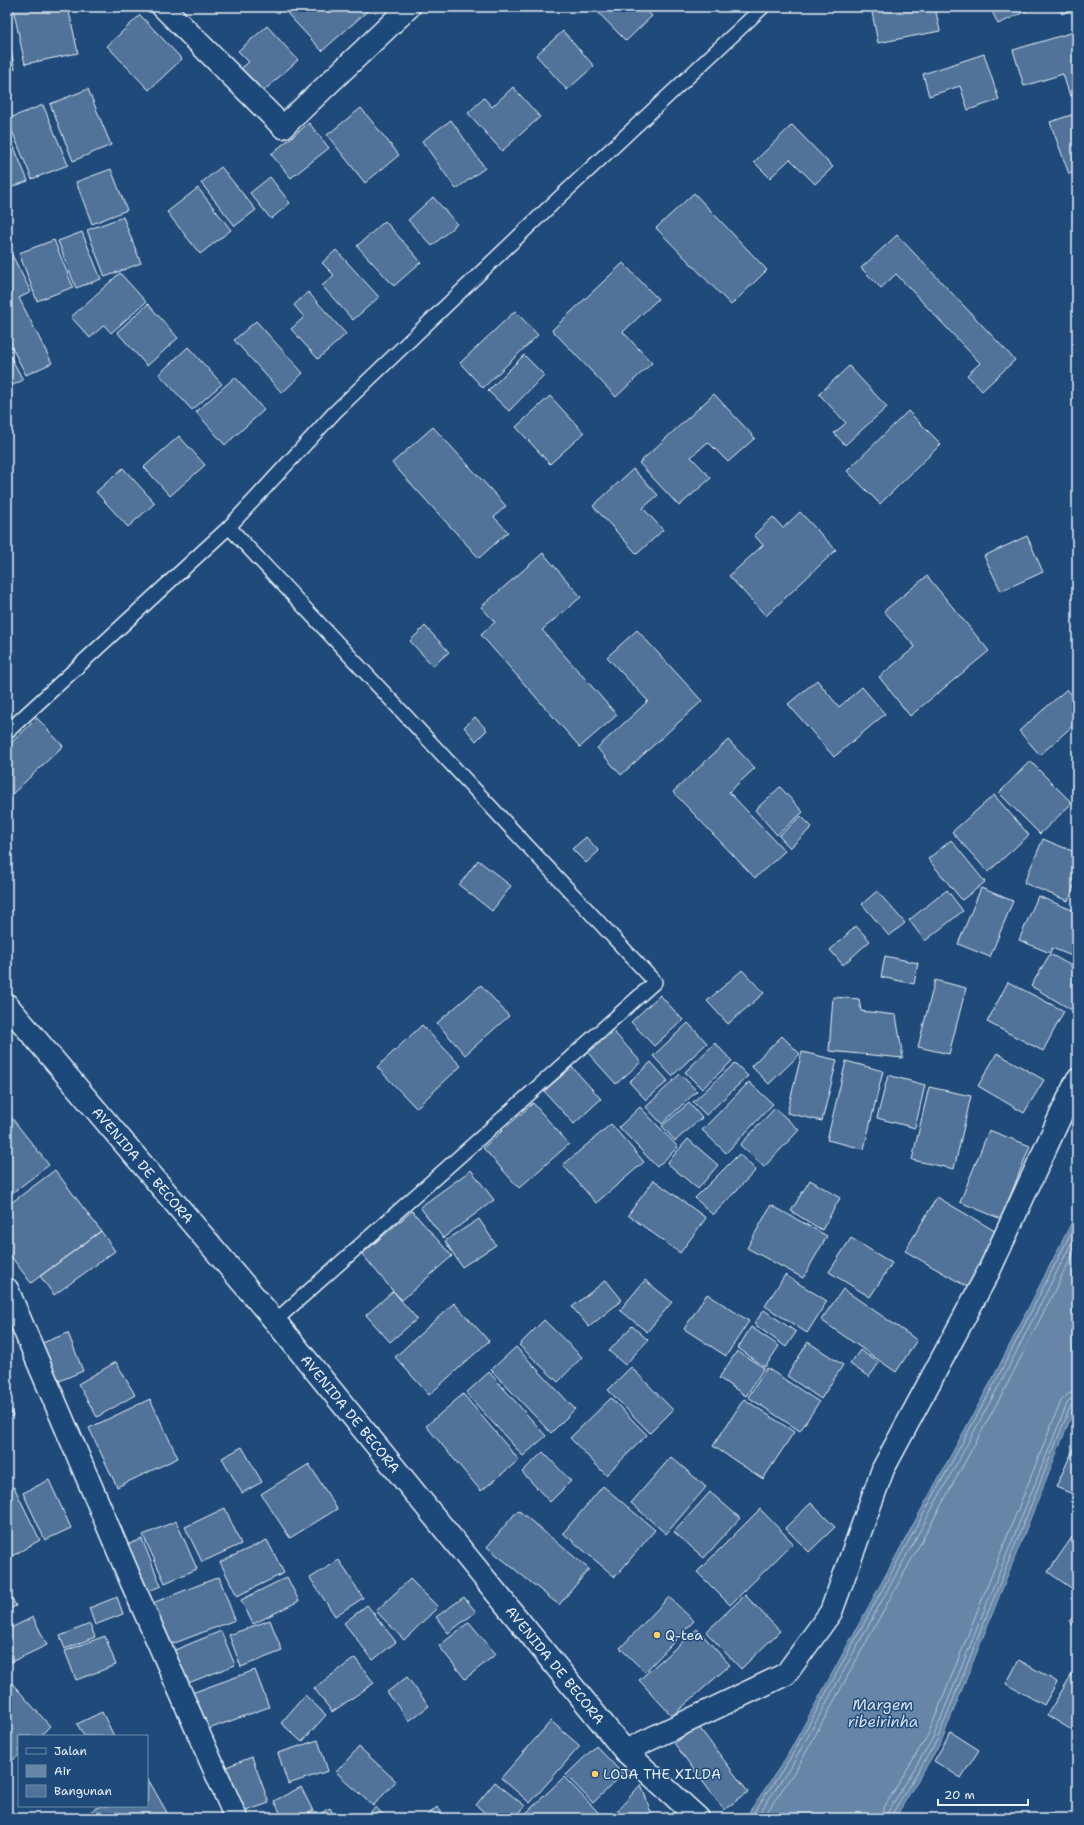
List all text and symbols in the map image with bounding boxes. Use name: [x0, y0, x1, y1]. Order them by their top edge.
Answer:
street label: AVENIDA DE BECORA: [88, 1103, 197, 1227]
street label: AVENIDA DE BECORA: [297, 1351, 404, 1477]
street label: AVENIDA DE BECORA: [502, 1602, 609, 1728]
place label: Q-tea: [665, 1626, 703, 1644]
marker: Q-tea: [652, 1630, 662, 1640]
water label: Margem ribeirinha: [848, 1695, 918, 1732]
legend: [18, 1735, 148, 1807]
text: Jalan: [54, 1743, 87, 1759]
text: Air: [54, 1763, 72, 1779]
place label: LOJA THE XI.LDA: [603, 1765, 721, 1783]
marker: LOJA THE XI.LDA: [590, 1769, 600, 1779]
scale bar: [938, 1781, 1028, 1807]
text: Bangunan: [54, 1783, 112, 1799]
text: 20 m: [944, 1787, 975, 1803]

